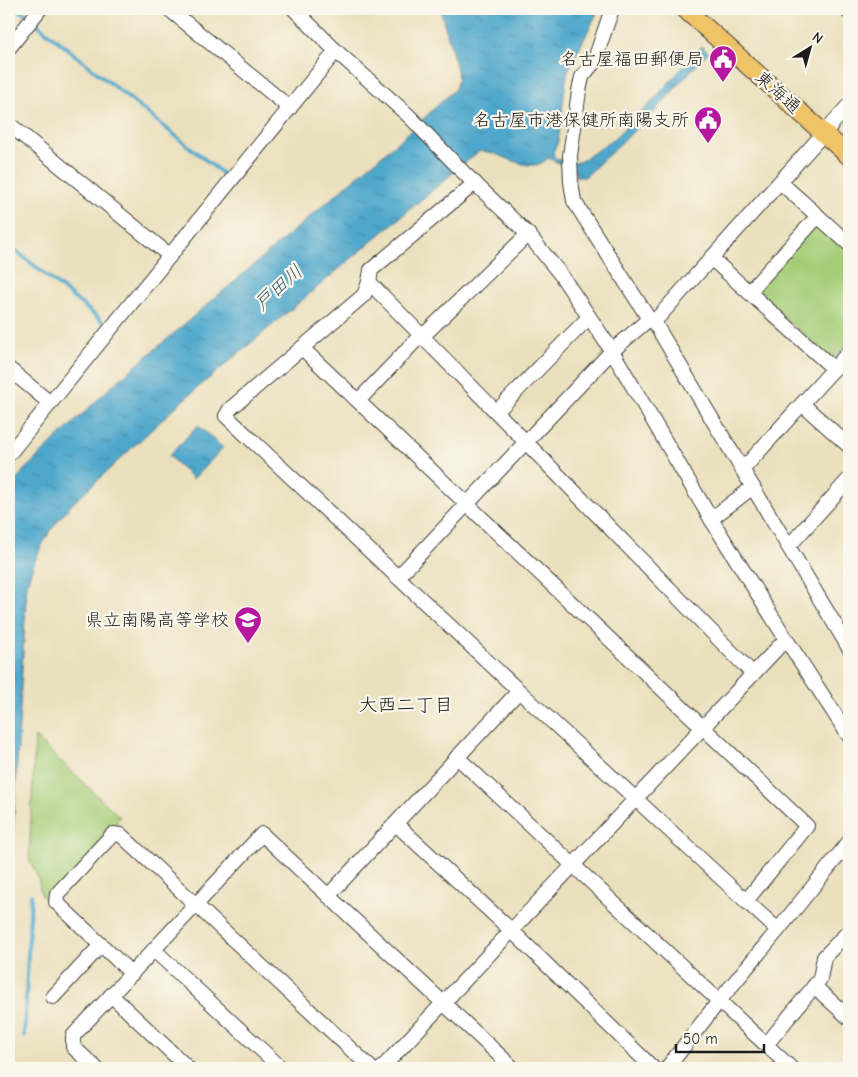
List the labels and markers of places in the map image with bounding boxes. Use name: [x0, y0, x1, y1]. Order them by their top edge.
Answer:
public building icon: 名古屋福田郵便局: [708, 44, 738, 83]
place label: 名古屋福田郵便局: [560, 49, 704, 70]
public building icon: 名古屋市港保健所南陽支所: [693, 105, 723, 144]
place label: 名古屋市港保健所南陽支所: [473, 110, 689, 131]
school or university icon: 県立南陽高等学校: [233, 605, 263, 644]
place label: 県立南陽高等学校: [85, 610, 229, 631]

